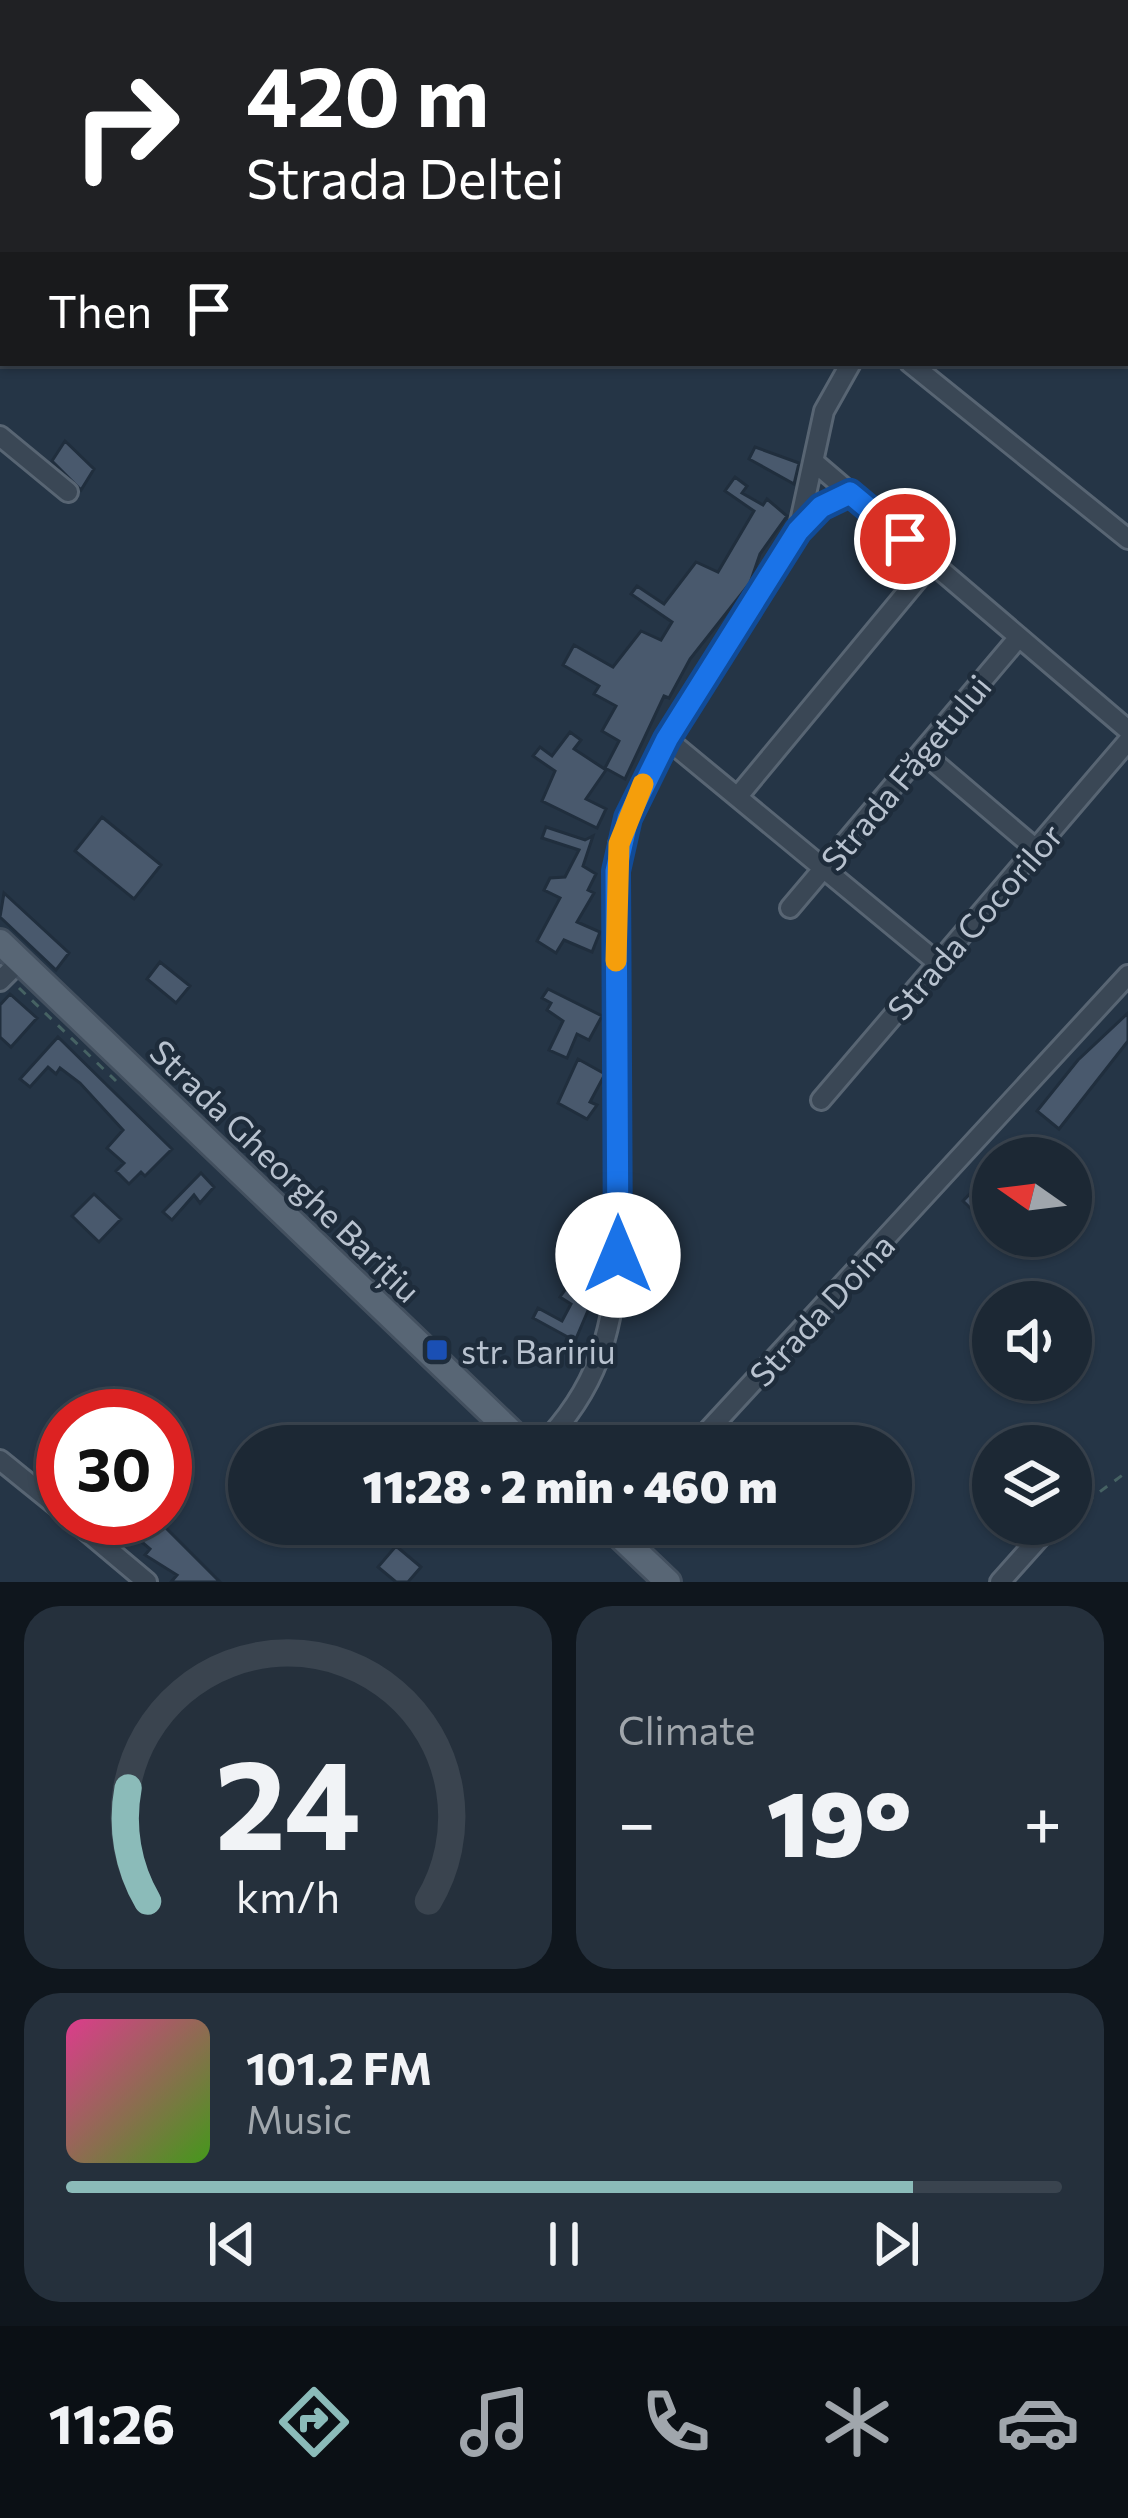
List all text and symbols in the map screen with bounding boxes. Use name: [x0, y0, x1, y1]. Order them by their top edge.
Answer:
text: 420 m: [246, 42, 489, 144]
icon: right: [48, 48, 204, 204]
text: Strada Deltei: [246, 144, 564, 210]
icon: arrive: [176, 276, 242, 342]
text: Then: [48, 282, 152, 337]
pin: [854, 488, 956, 590]
icon: arrive: [872, 506, 938, 572]
street label: Strada Făgetului: [811, 666, 999, 878]
street label: Strada Cocorilor: [878, 814, 1070, 1028]
street label: Strada Gheorghe Barițiu: [141, 1030, 430, 1311]
north arrow: [972, 1137, 1092, 1257]
map controls: [972, 1137, 1092, 1545]
position arrow: [555, 1192, 681, 1318]
street label: Strada Doina: [740, 1224, 902, 1394]
button: sound: [972, 1281, 1092, 1401]
place label: str. Baririu: [461, 1330, 615, 1371]
marker: str. Baririu: [424, 1337, 450, 1363]
speed limit sign: 30: [36, 1389, 192, 1545]
button: layers: [972, 1425, 1092, 1545]
text: 11:28 · 2 min · 460 m: [363, 1457, 777, 1512]
text: Climate: [618, 1705, 755, 1753]
text: 24: [215, 1723, 361, 1876]
text: 19°: [767, 1765, 912, 1876]
text: −: [618, 1780, 656, 1861]
text: +: [1023, 1780, 1062, 1861]
text: km/h: [236, 1868, 340, 1921]
text: 101.2 FM: [246, 2039, 432, 2094]
text: Music: [246, 2094, 352, 2142]
icon: previous: [199, 2211, 265, 2277]
icon: pause: [531, 2211, 597, 2277]
icon: next: [863, 2211, 929, 2277]
icon: directions: [272, 2380, 356, 2464]
icon: music: [453, 2380, 537, 2464]
icon: phone: [634, 2380, 718, 2464]
icon: climate: [815, 2380, 899, 2464]
icon: car: [996, 2380, 1080, 2464]
text: 11:26: [48, 2389, 175, 2455]

